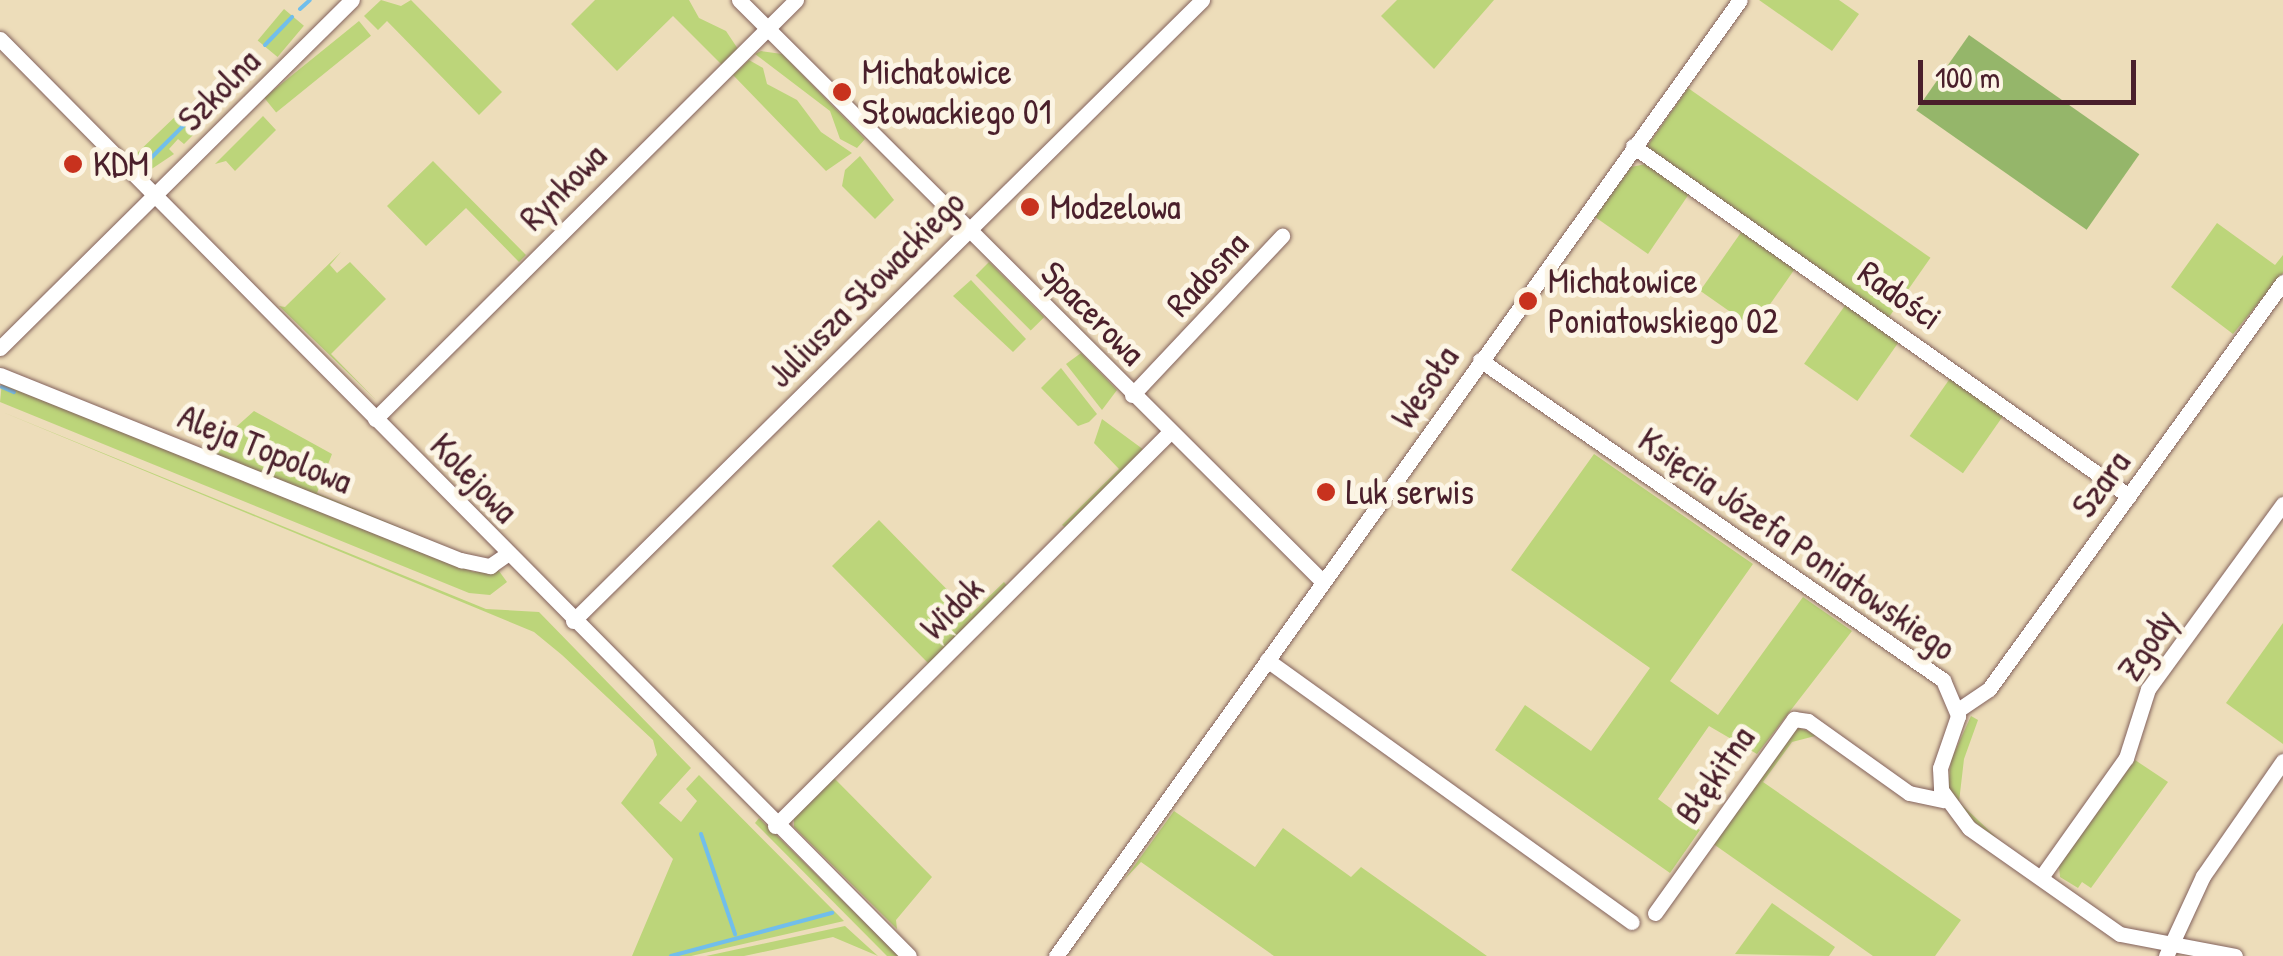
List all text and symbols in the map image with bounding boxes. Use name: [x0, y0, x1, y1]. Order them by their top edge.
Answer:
street label: Szkolna: [169, 40, 269, 140]
scale bar: [1923, 40, 2140, 102]
place label: Michałowice Słowackiego 01: [862, 51, 1051, 133]
text: 100 m: [1935, 57, 2000, 97]
marker: Michałowice Słowackiego 01: [831, 81, 853, 103]
street label: Rynkowa: [511, 135, 615, 239]
place label: KDM: [93, 143, 149, 185]
marker: KDM: [62, 153, 84, 175]
street label: Juliusza Słowackiego: [759, 182, 973, 396]
place label: Modzelowa: [1050, 186, 1181, 228]
marker: Modzelowa: [1019, 196, 1041, 218]
street label: Radosna: [1157, 223, 1257, 325]
street label: Radości: [1850, 251, 1950, 339]
street label: Spacerowa: [1032, 252, 1154, 374]
place label: Michałowice Poniatowskiego 02: [1548, 260, 1778, 342]
marker: Michałowice Poniatowskiego 02: [1517, 290, 1539, 312]
street label: Wesoła: [1382, 338, 1468, 436]
street label: Aleja Topolowa: [172, 395, 358, 503]
street label: Księcia Józefa Poniatowskiego: [1630, 419, 1964, 669]
street label: Kolejowa: [421, 425, 527, 531]
street label: Szara: [2063, 443, 2139, 525]
place label: Luk serwis: [1346, 471, 1474, 513]
marker: Luk serwis: [1315, 481, 1337, 503]
street label: Widok: [912, 568, 992, 648]
street label: Zgody: [2109, 602, 2185, 688]
street label: Błękitna: [1667, 718, 1763, 832]

